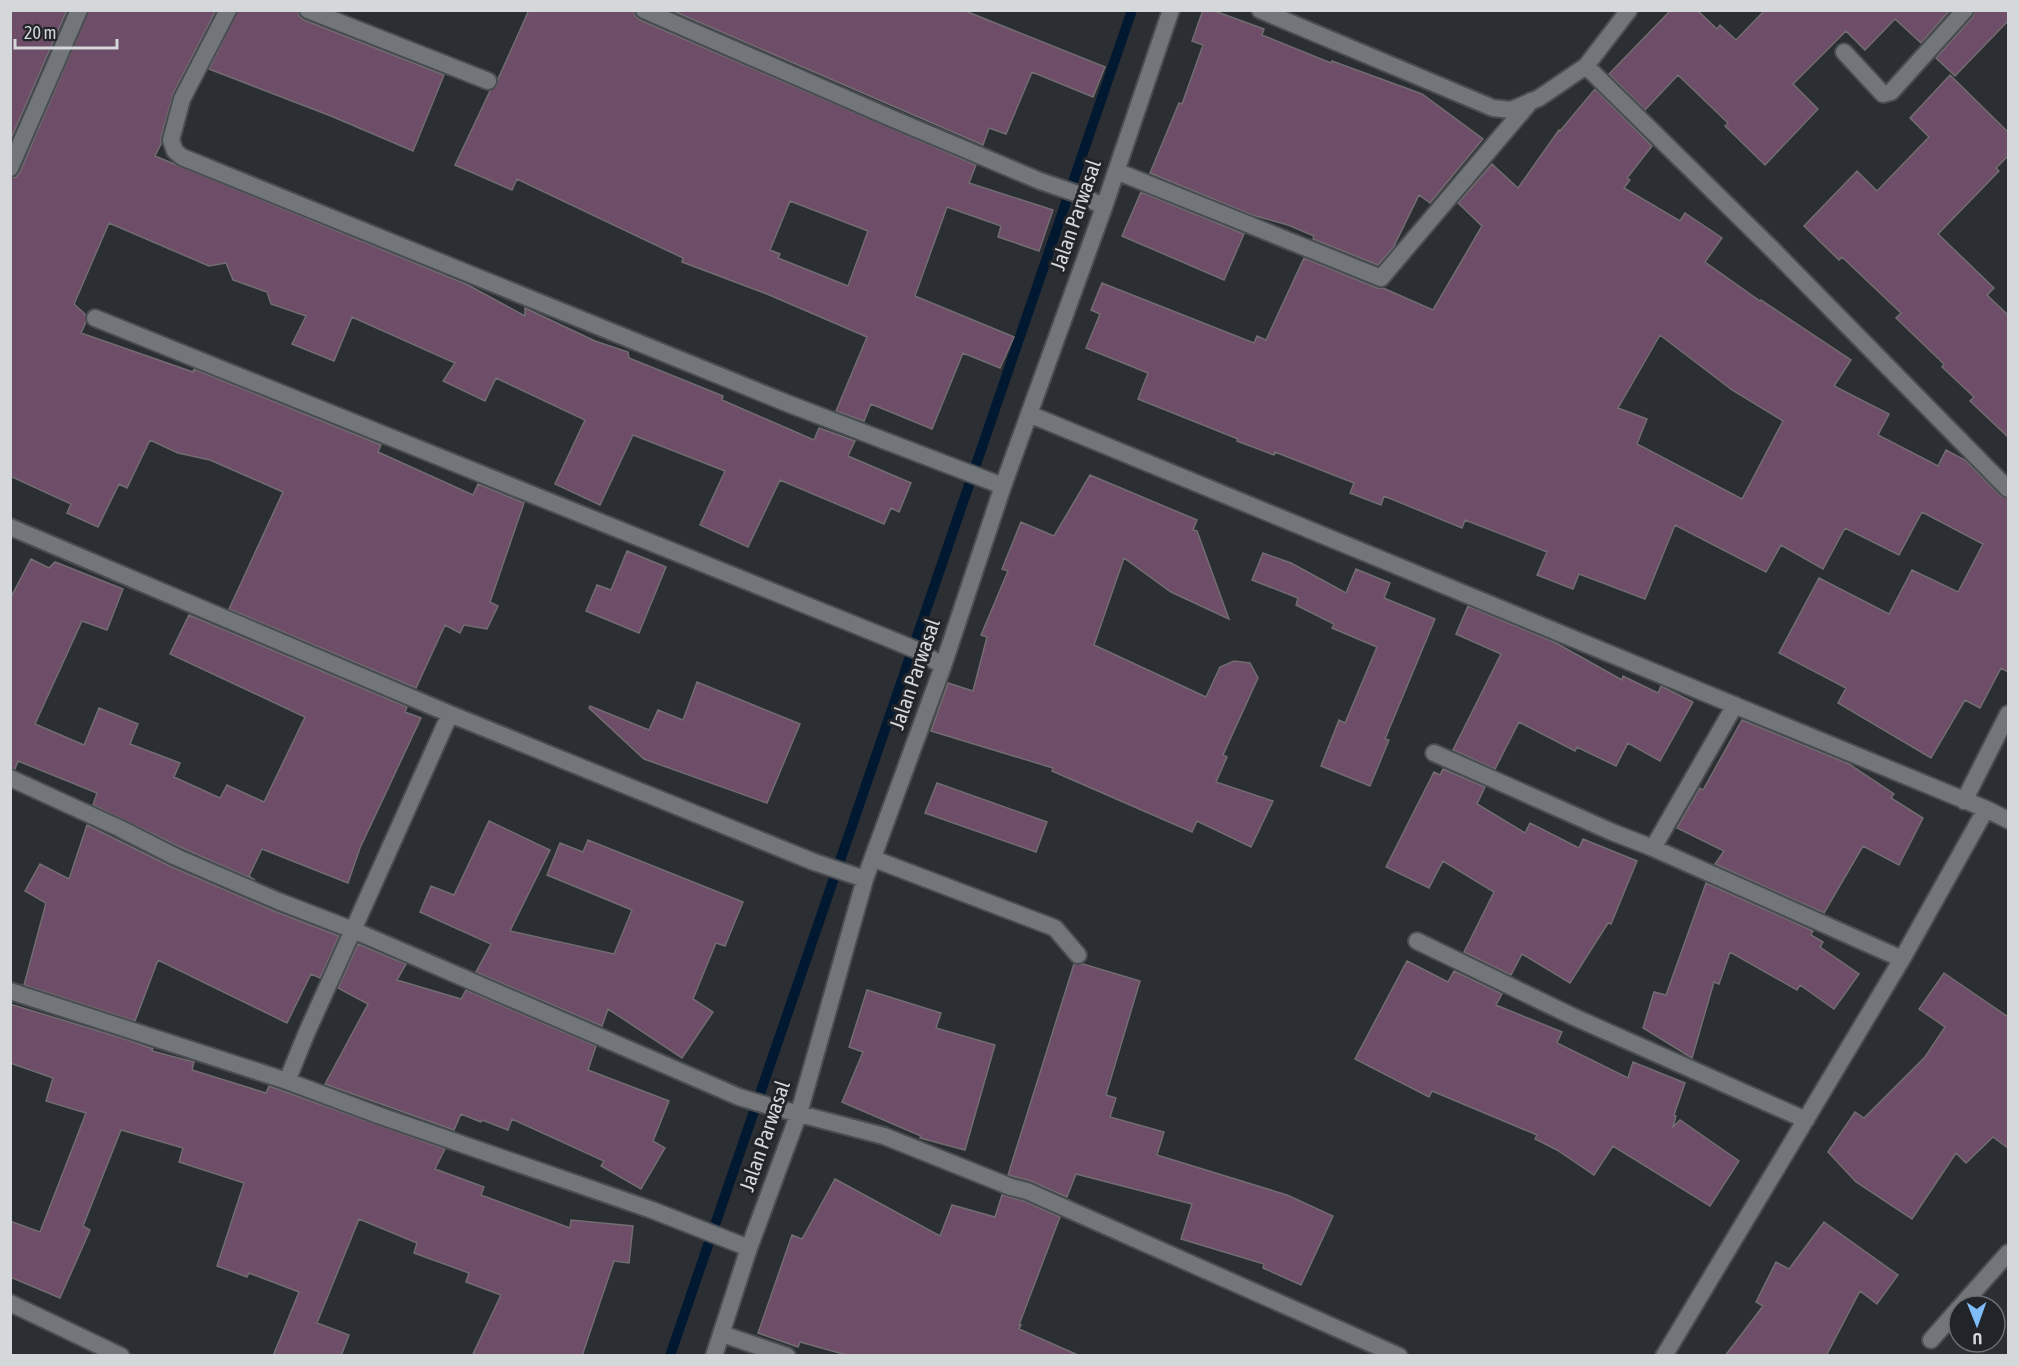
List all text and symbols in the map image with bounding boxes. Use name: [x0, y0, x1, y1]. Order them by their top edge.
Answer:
scale bar: [15, 12, 117, 50]
text: 20 m: [24, 22, 56, 43]
street label: Jalan Parwasal: [1045, 156, 1105, 273]
street label: Jalan Parwasal: [884, 615, 944, 732]
street label: Jalan Parwasal: [734, 1077, 794, 1194]
north arrow: [1947, 1294, 2007, 1354]
text: U: [1972, 1330, 1982, 1348]

